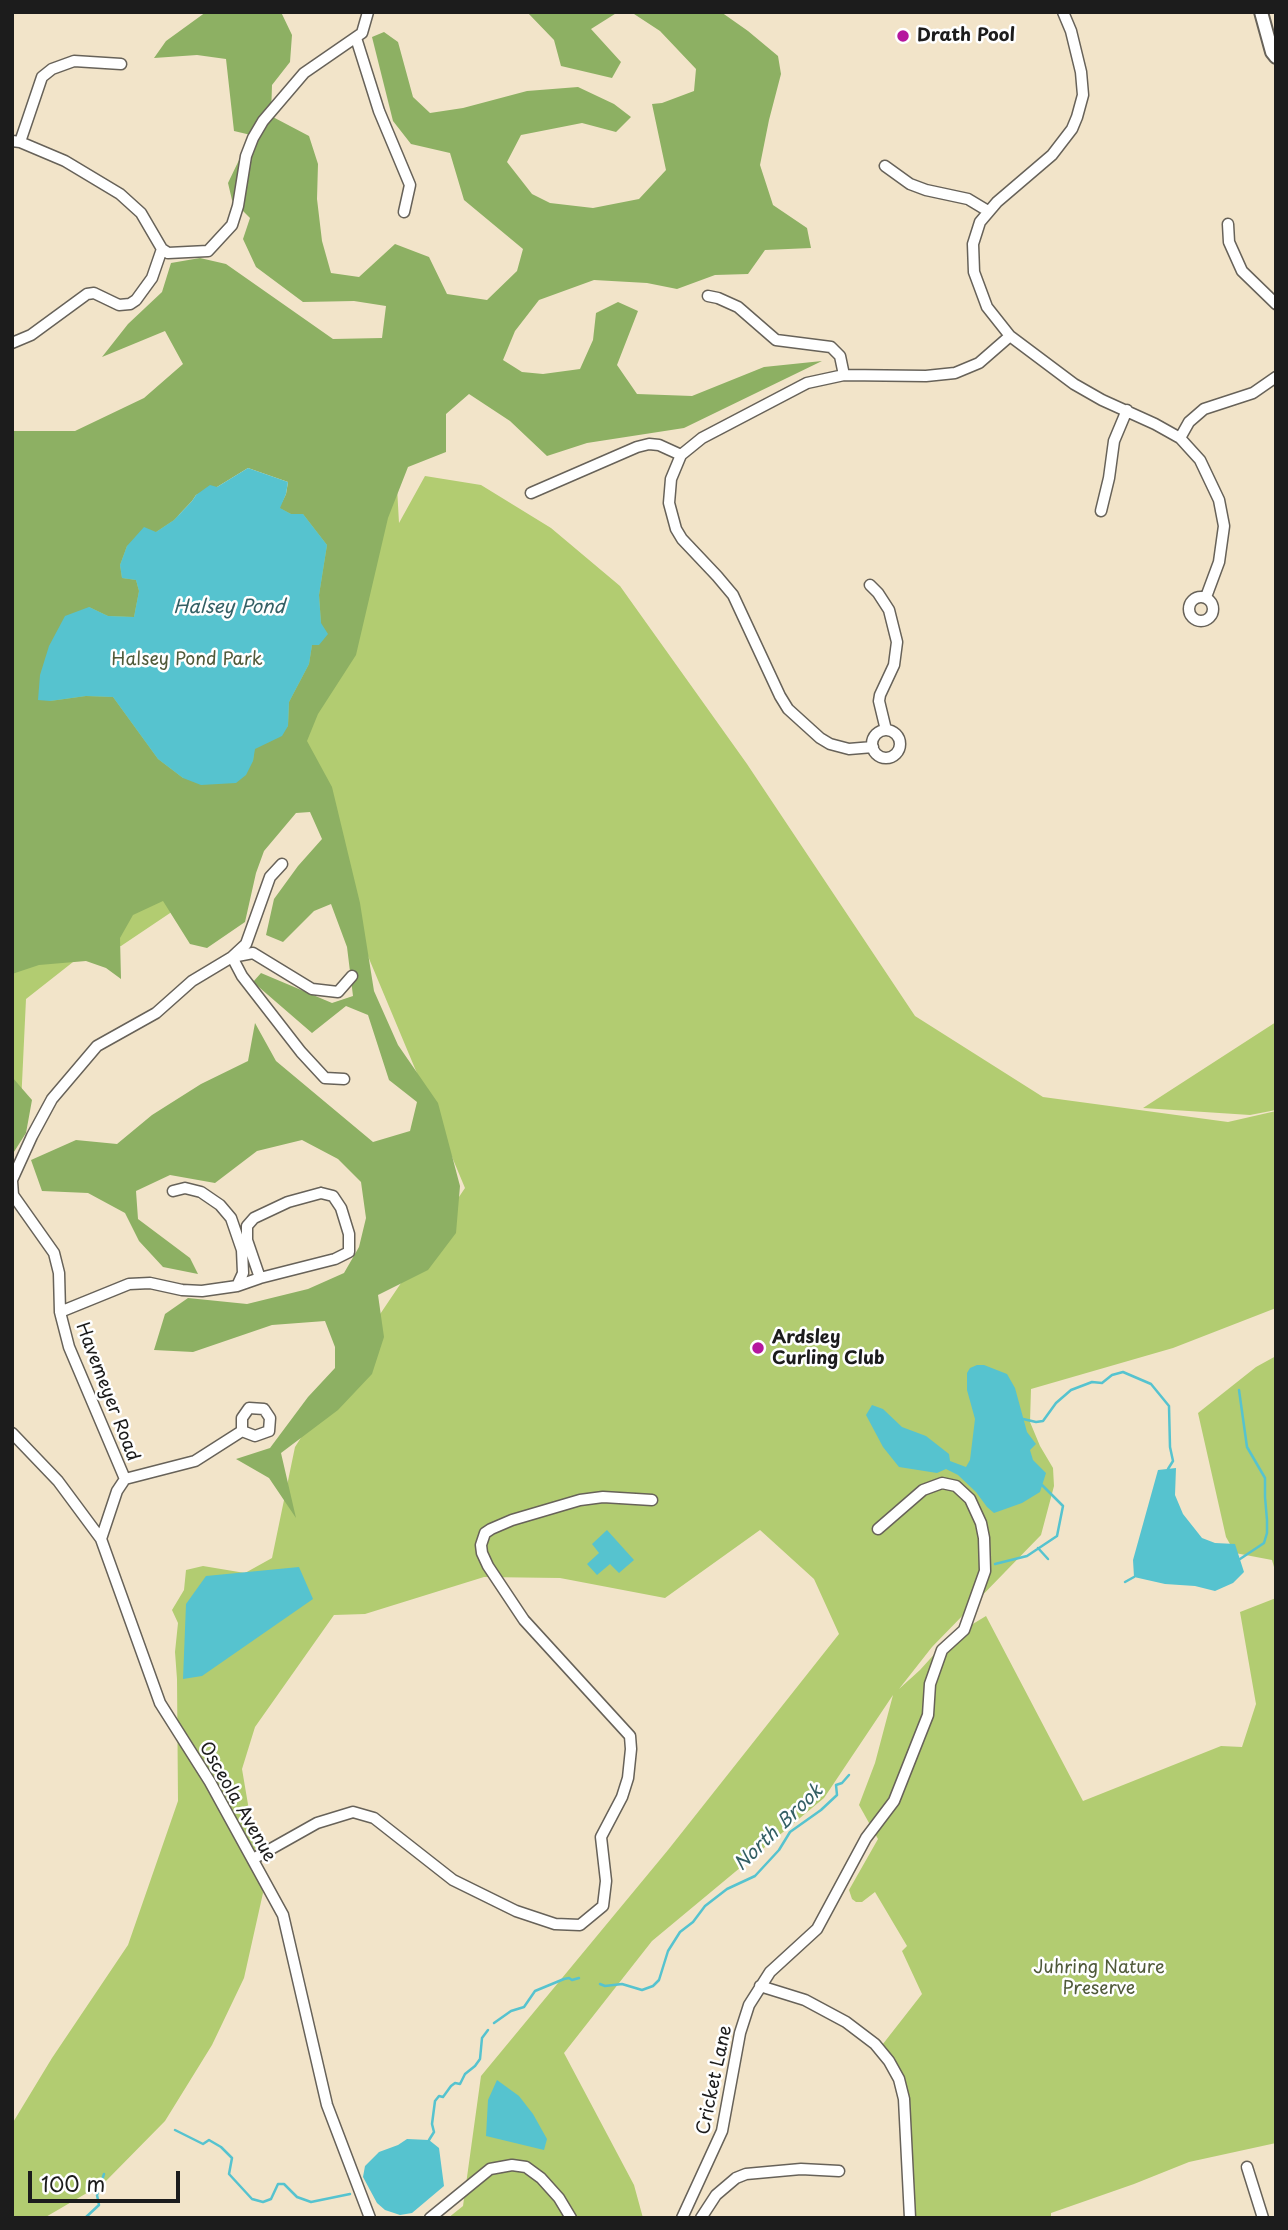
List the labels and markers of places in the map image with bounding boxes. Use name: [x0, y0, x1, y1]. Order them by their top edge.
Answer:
place label: Drath Pool: [917, 25, 1015, 47]
marker: Drath Pool: [895, 28, 911, 44]
place label: Ardsley Curling Club: [772, 1327, 884, 1370]
marker: Ardsley Curling Club: [750, 1340, 766, 1356]

